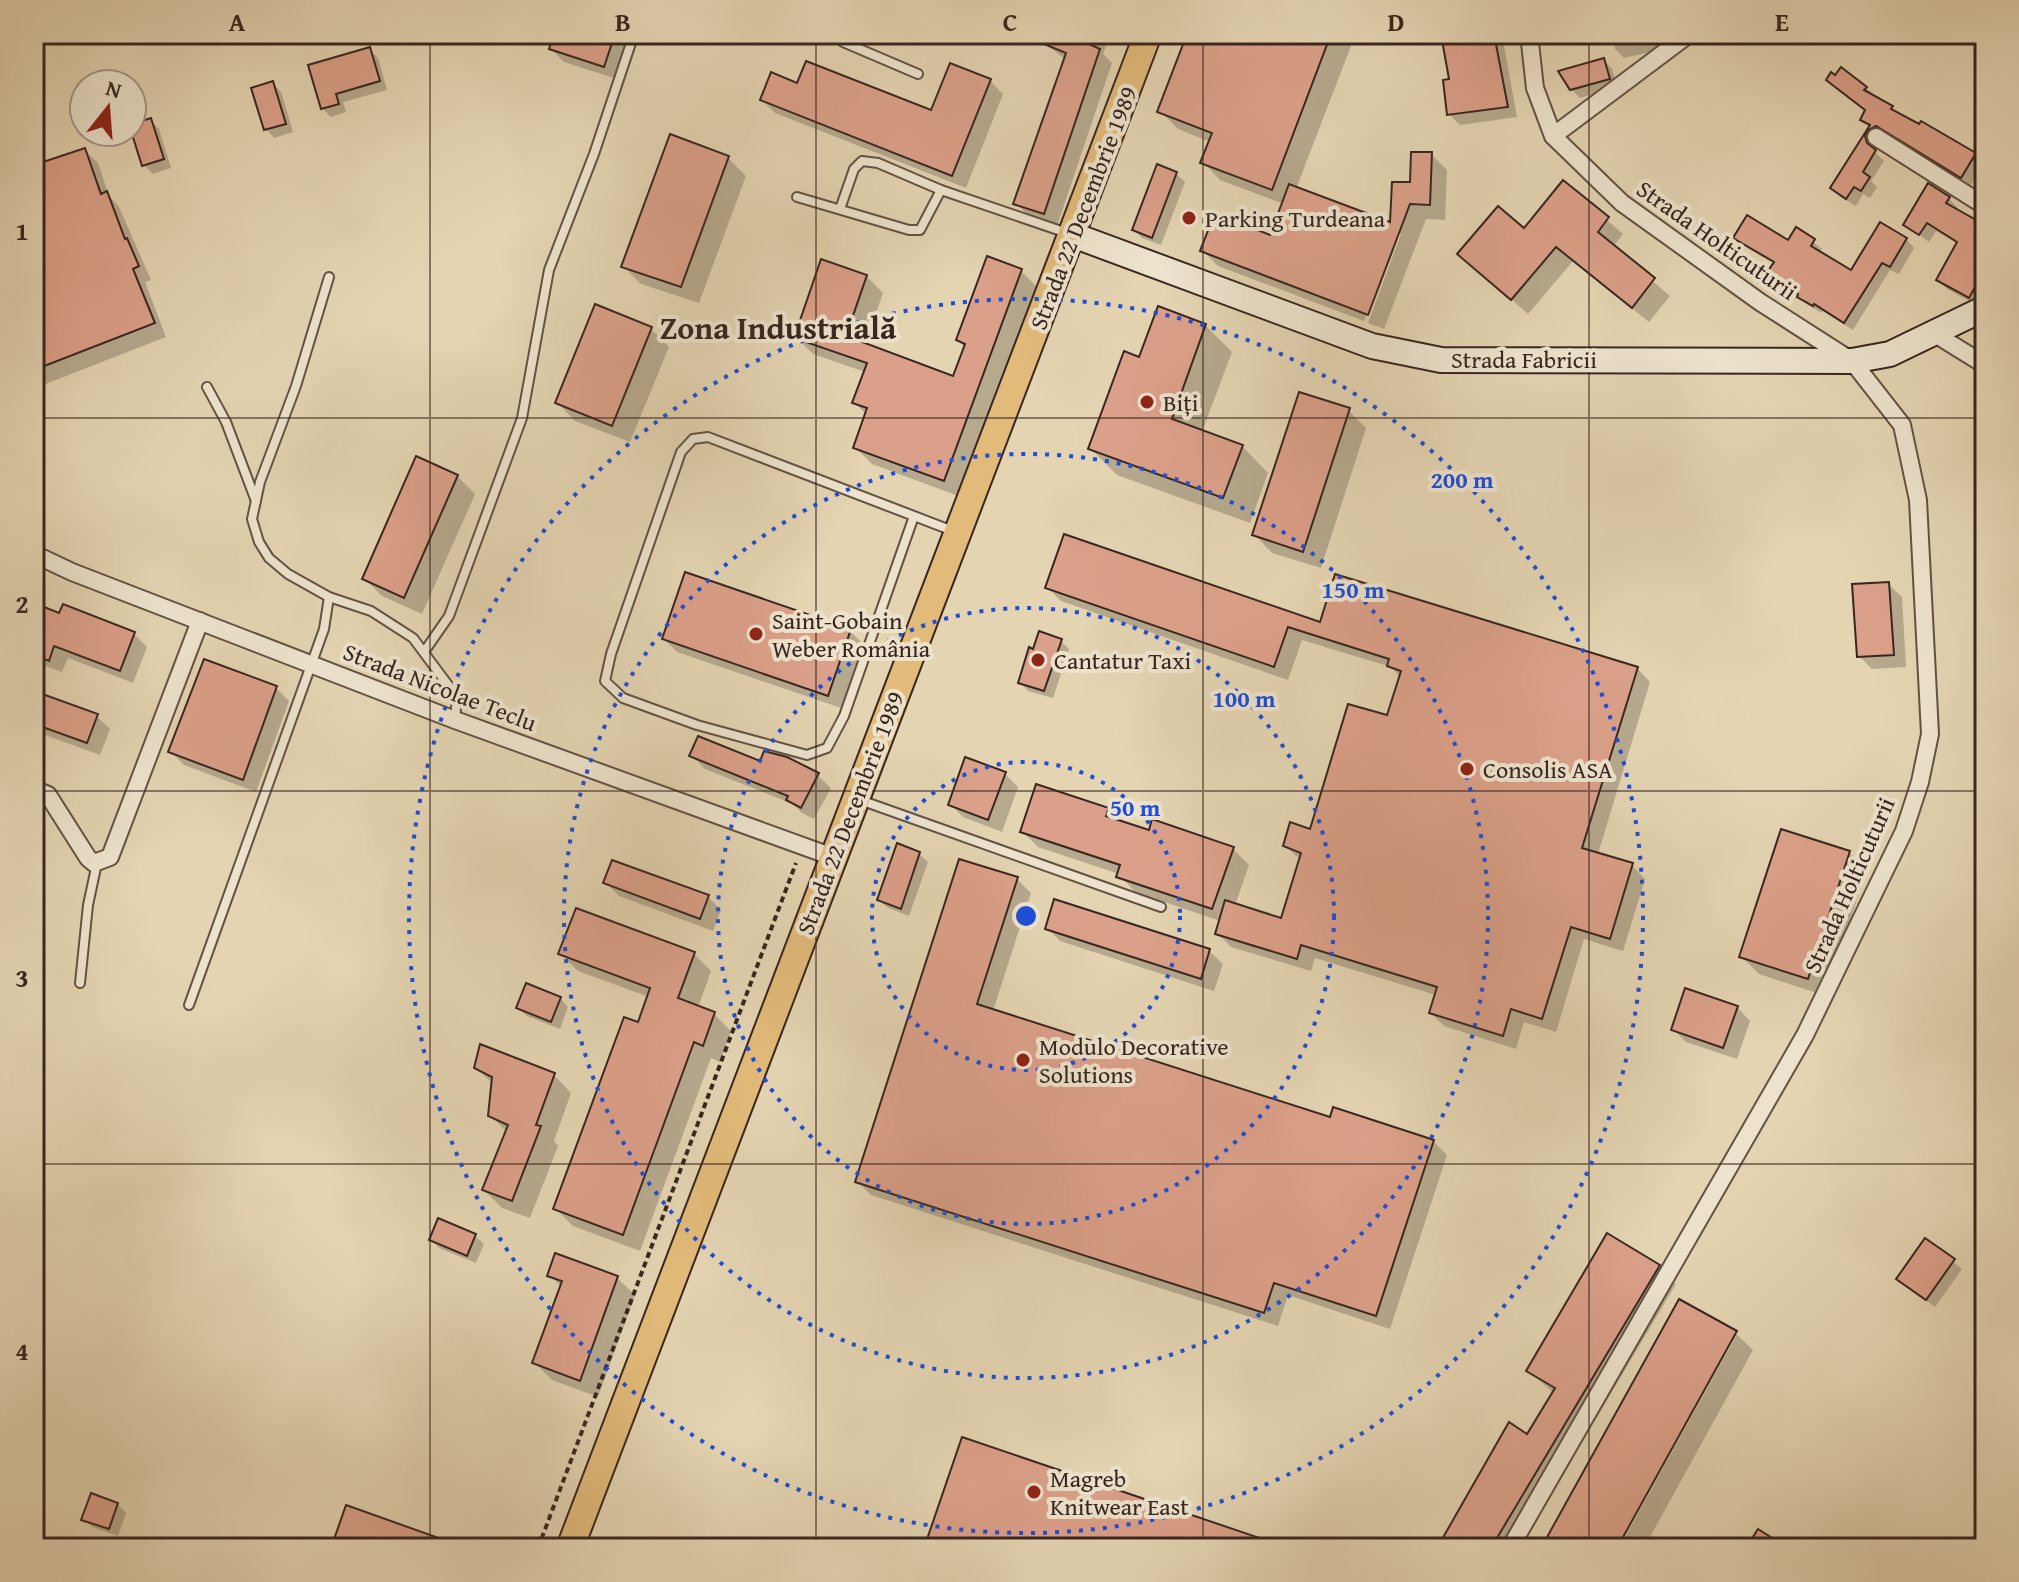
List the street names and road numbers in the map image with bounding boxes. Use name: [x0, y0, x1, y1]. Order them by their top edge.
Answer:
street label: Strada 22 Decembrie 1989: [1020, 81, 1146, 335]
street label: Strada Holticuturii: [1629, 171, 1805, 309]
street label: Strada Fabricii: [1451, 342, 1597, 377]
street label: Strada Nicolae Teclu: [338, 634, 542, 740]
street label: Strada 22 Decembrie 1989: [787, 686, 913, 940]
street label: Strada Holticuturii: [1795, 791, 1904, 979]

